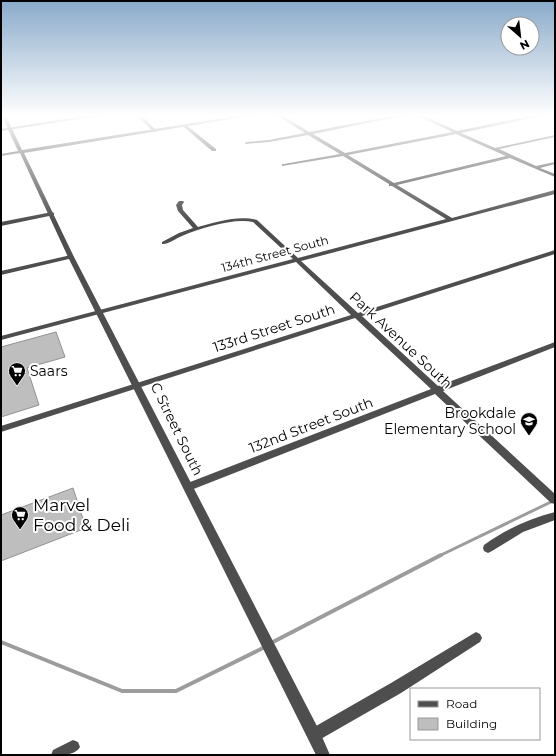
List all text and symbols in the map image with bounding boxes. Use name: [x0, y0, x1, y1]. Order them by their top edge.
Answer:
north arrow: [500, 16, 540, 56]
text: N: [517, 37, 532, 53]
street label: 134th Street South: [220, 232, 330, 275]
street label: Park Avenue South: [346, 288, 456, 392]
street label: 133rd Street South: [211, 300, 337, 356]
supermarket icon: Saars: [7, 361, 27, 386]
place label: Saars: [30, 362, 68, 380]
street label: C Street South: [147, 379, 207, 479]
street label: 132nd Street South: [246, 393, 376, 457]
place label: Brookdale Elementary School: [384, 404, 516, 438]
school or university icon: Brookdale Elementary School: [519, 411, 539, 436]
place label: Marvel Food & Deli: [33, 495, 130, 535]
supermarket icon: Marvel Food & Deli: [10, 505, 30, 530]
legend: [410, 688, 540, 740]
text: Road: [446, 696, 477, 711]
text: Building: [446, 716, 497, 731]

